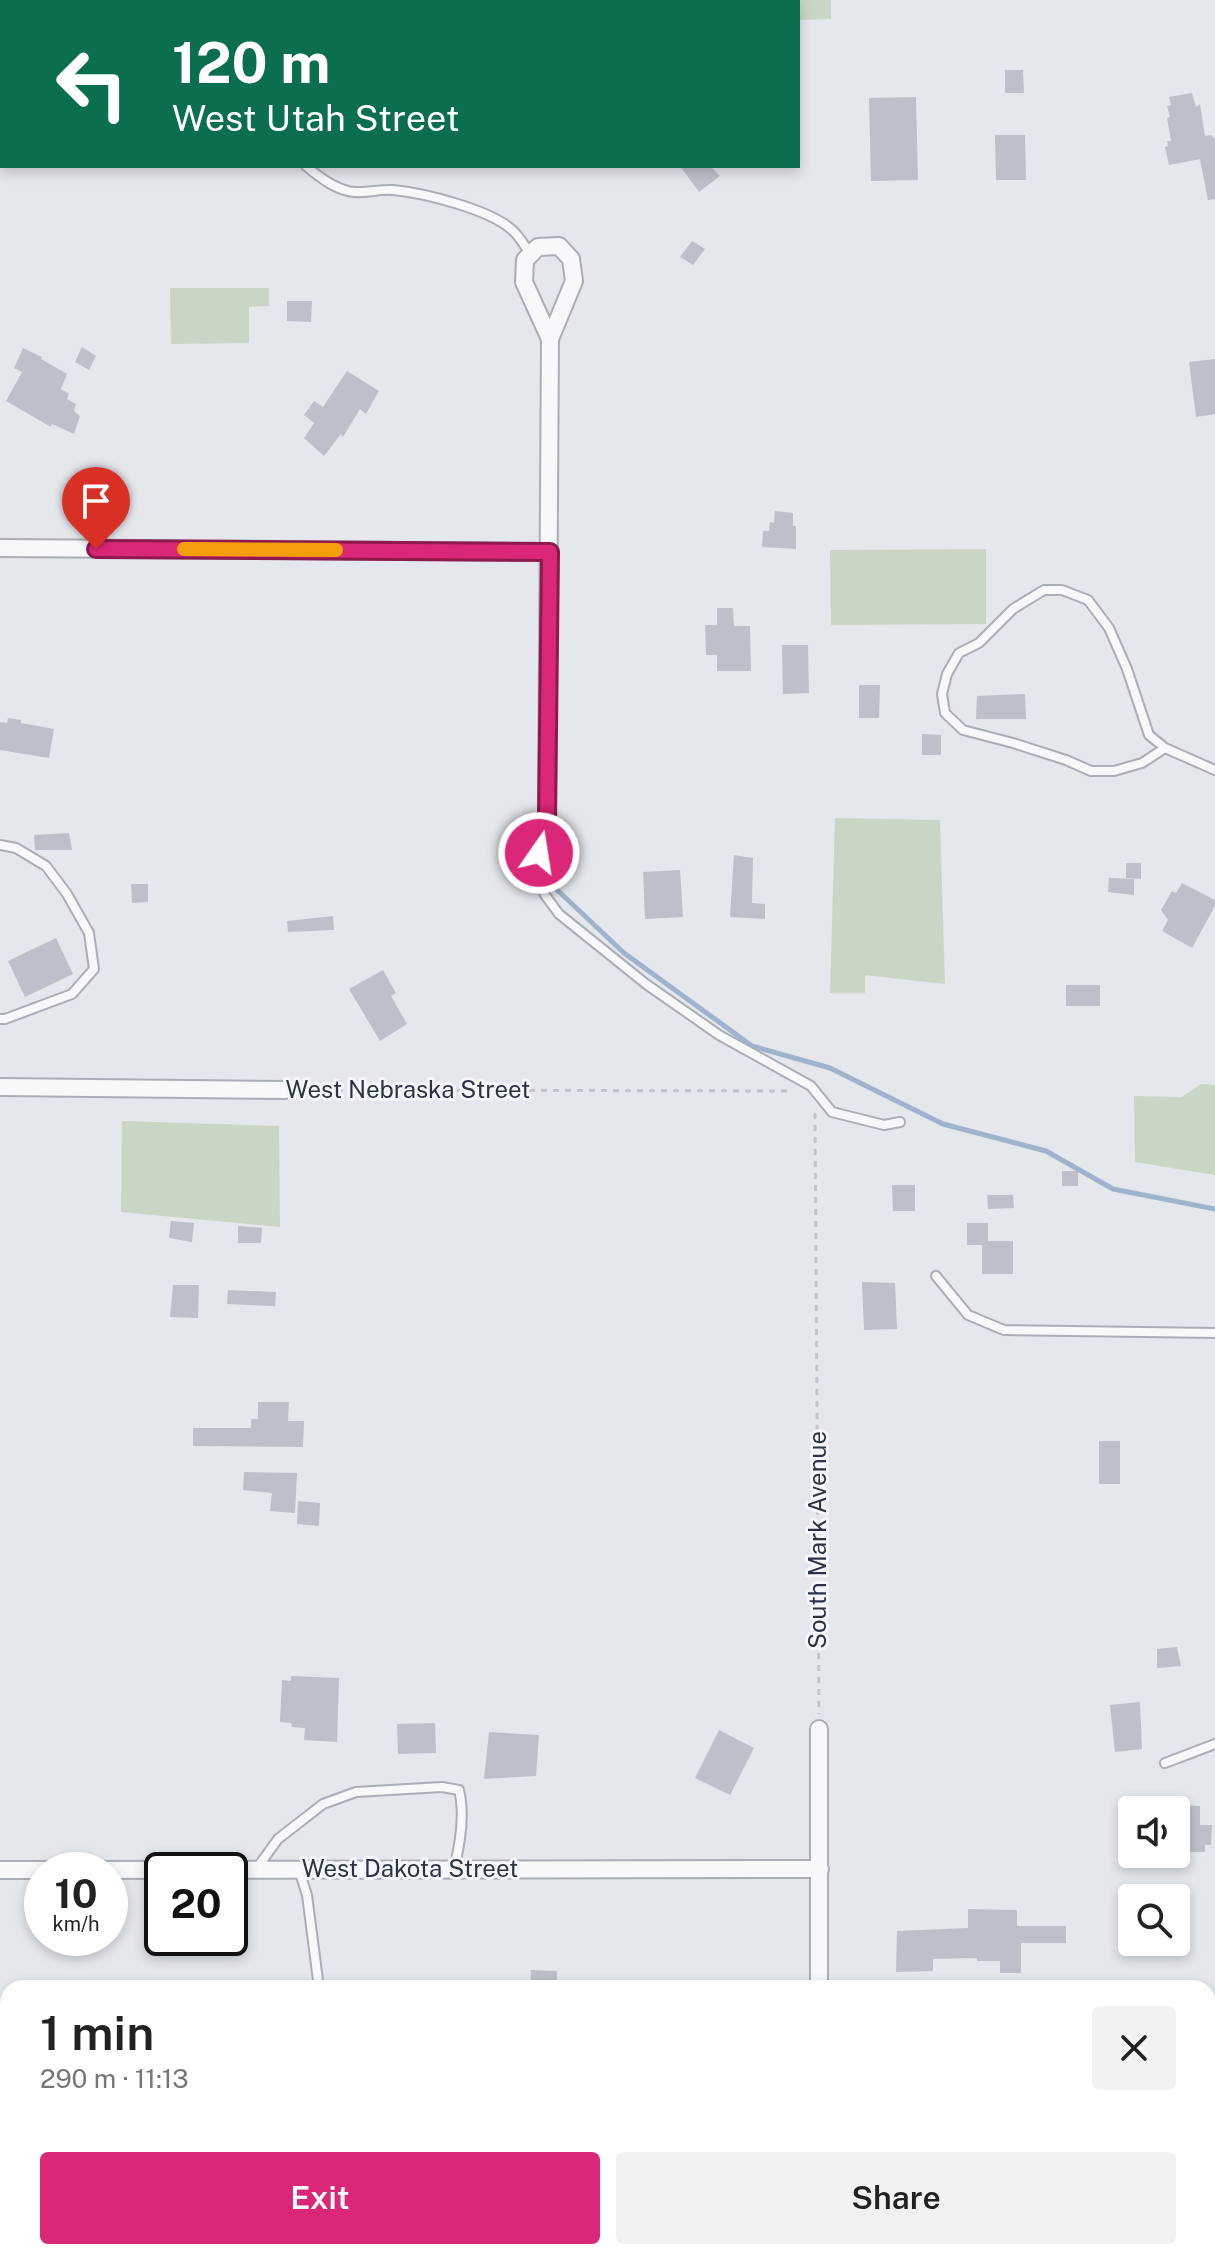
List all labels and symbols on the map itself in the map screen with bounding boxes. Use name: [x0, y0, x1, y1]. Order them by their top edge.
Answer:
pin: [62, 467, 130, 549]
position arrow: [497, 811, 581, 895]
street label: West Nebraska Street: [286, 1075, 530, 1103]
street label: South Mark Avenue: [803, 1431, 831, 1649]
speed limit sign: 20: [144, 1852, 248, 1956]
street label: West Dakota Street: [302, 1854, 518, 1882]

